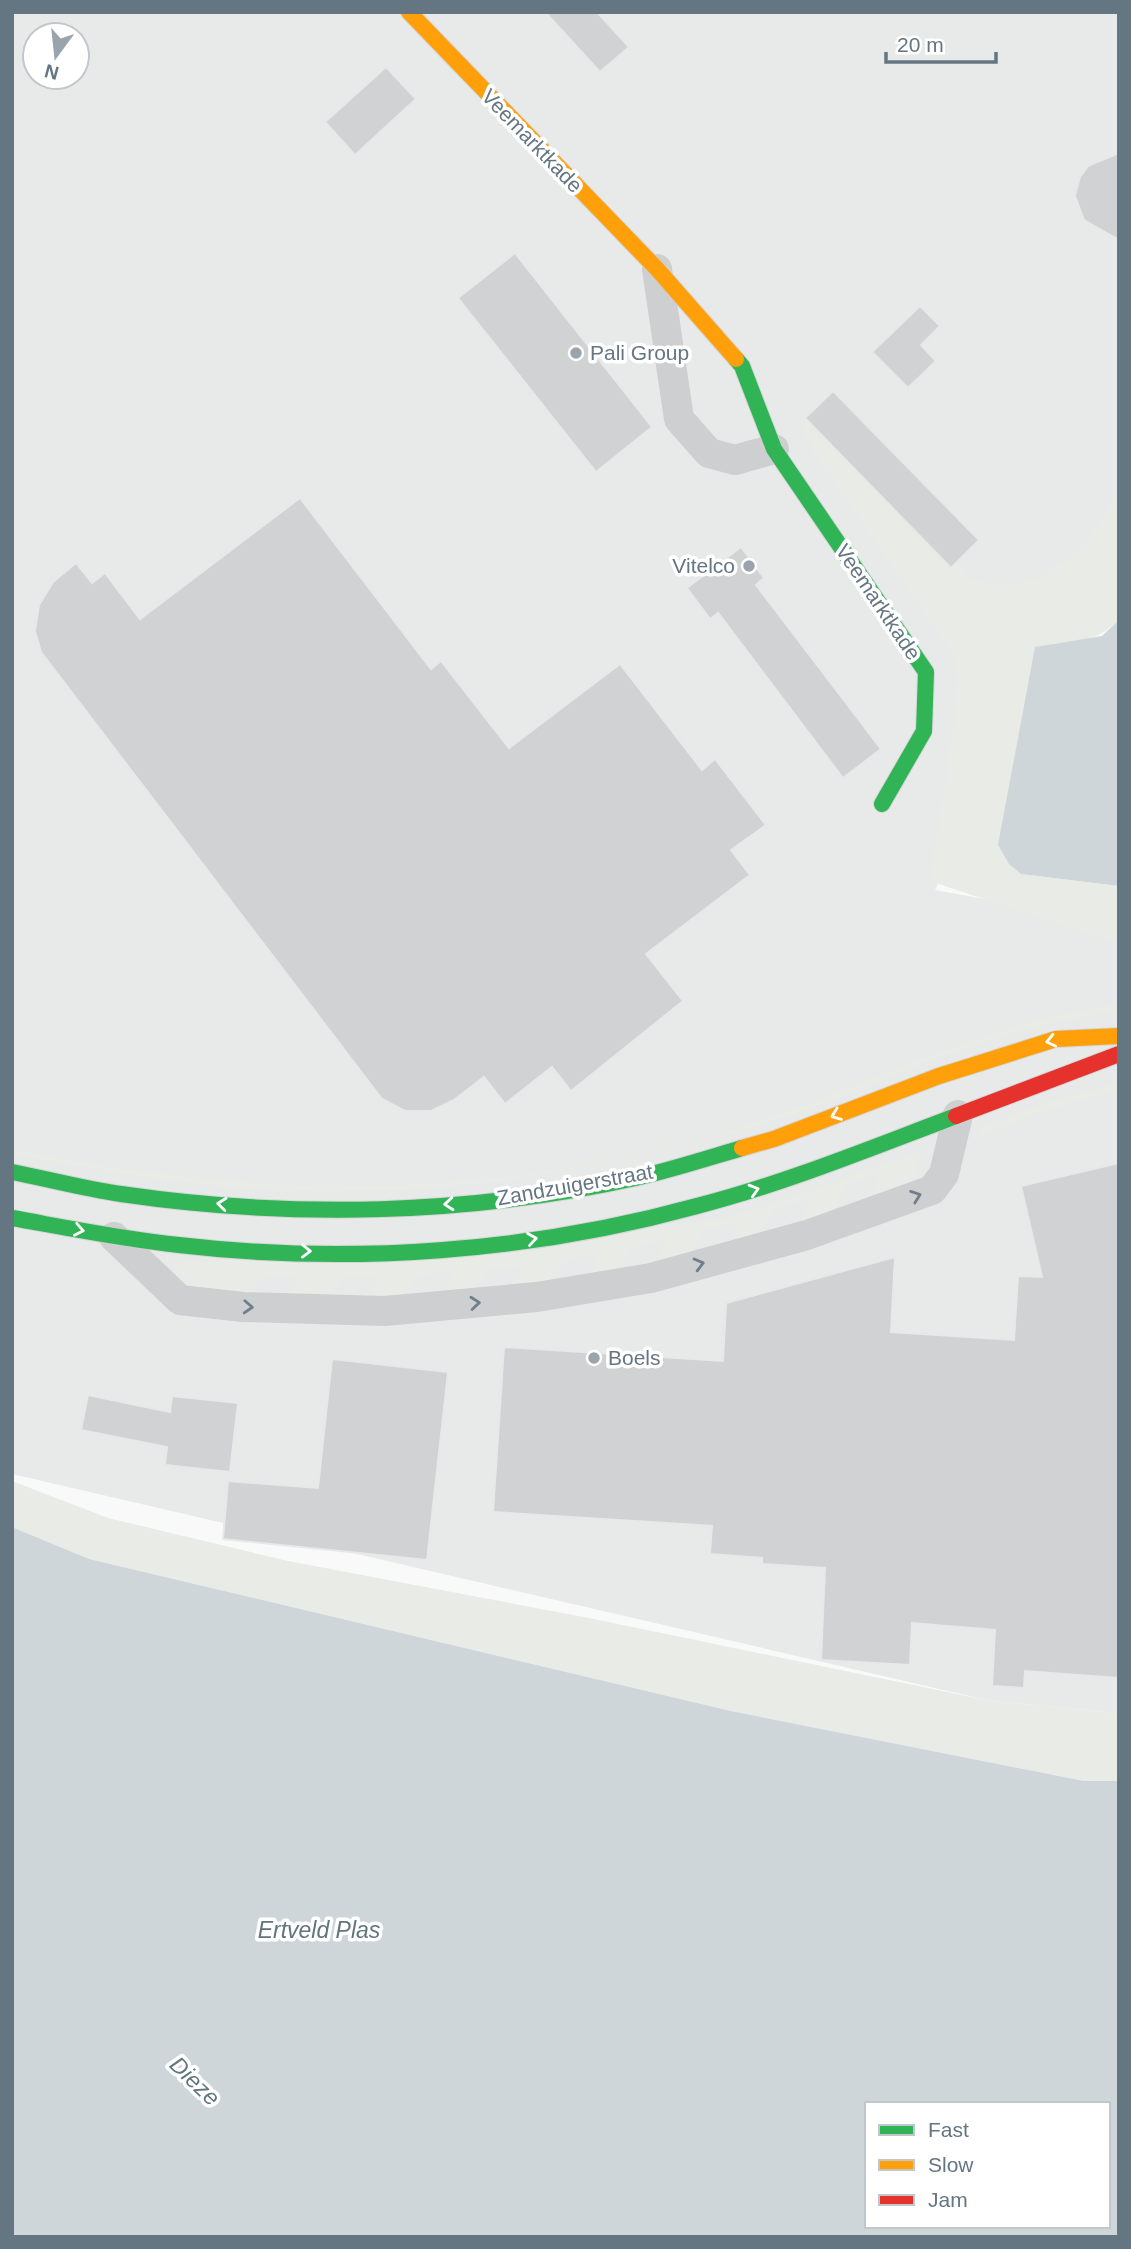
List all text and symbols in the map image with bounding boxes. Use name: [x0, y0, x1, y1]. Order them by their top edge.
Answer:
north arrow: [21, 21, 91, 91]
scale bar: [886, 21, 996, 65]
text: 20 m: [897, 33, 944, 56]
text: N: [42, 60, 61, 84]
street label: Veemarktkade: [477, 84, 587, 197]
place label: Pali Group: [590, 341, 689, 364]
marker: Pali Group: [568, 345, 584, 361]
street label: Veemarktkade: [831, 540, 925, 664]
place label: Vitelco: [672, 554, 735, 577]
marker: Vitelco: [741, 558, 757, 574]
one-way arrow: [1045, 1033, 1057, 1047]
one-way arrow: [831, 1107, 843, 1121]
street label: Zandzuigerstraat: [495, 1159, 655, 1210]
one-way arrow: [748, 1183, 760, 1198]
one-way arrow: [909, 1190, 921, 1204]
one-way arrow: [443, 1196, 454, 1211]
one-way arrow: [216, 1197, 227, 1212]
one-way arrow: [73, 1222, 85, 1237]
one-way arrow: [526, 1232, 538, 1247]
one-way arrow: [301, 1243, 311, 1259]
one-way arrow: [693, 1258, 705, 1273]
one-way arrow: [469, 1295, 481, 1310]
one-way arrow: [243, 1299, 254, 1314]
place label: Boels: [608, 1346, 661, 1369]
marker: Boels: [586, 1350, 602, 1366]
water label: Ertveld Plas: [258, 1917, 381, 1943]
water label: Dieze: [165, 2051, 225, 2111]
legend: [865, 2102, 1110, 2228]
text: Fast: [928, 2118, 969, 2141]
text: Slow: [928, 2153, 974, 2176]
text: Jam: [928, 2188, 968, 2211]

